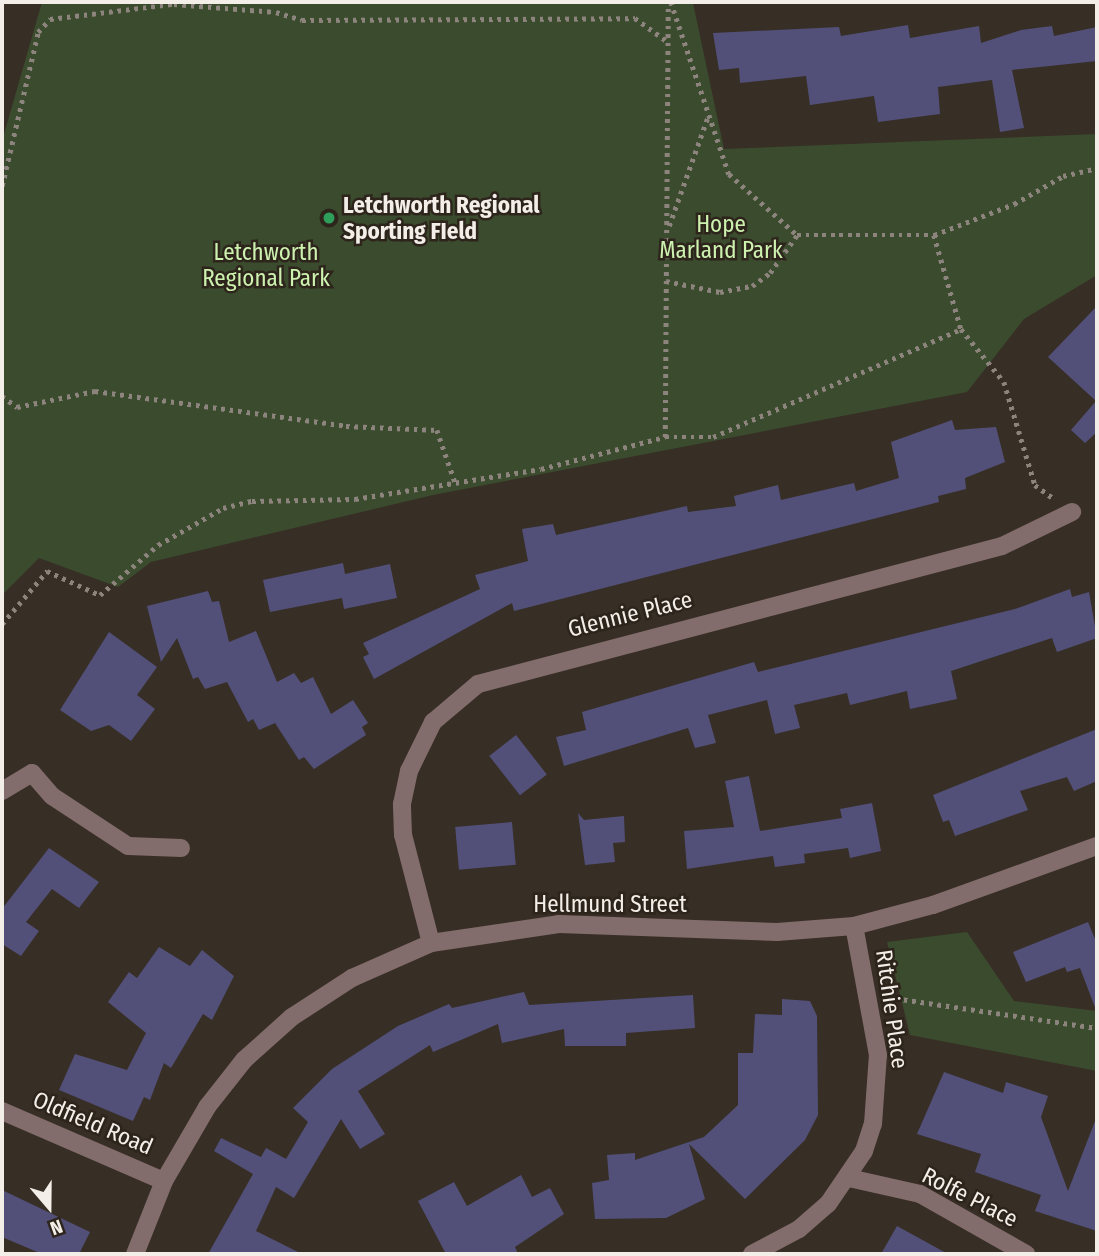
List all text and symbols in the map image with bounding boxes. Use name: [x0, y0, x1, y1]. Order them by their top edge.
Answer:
place label: Letchworth Regional Sporting FIeld: [343, 191, 540, 245]
marker: Letchworth Regional Sporting FIeld: [321, 210, 337, 226]
park label: Hope Marland Park: [659, 210, 783, 264]
park label: Letchworth Regional Park: [202, 238, 330, 292]
street label: Glennie Place: [565, 585, 695, 643]
street label: Hellmund Street: [533, 890, 687, 918]
street label: Ritchie Place: [870, 948, 914, 1070]
street label: Oldfield Road: [29, 1085, 157, 1161]
street label: Rolfe Place: [918, 1161, 1022, 1233]
north arrow: [14, 1172, 84, 1242]
text: N: [47, 1214, 66, 1240]

